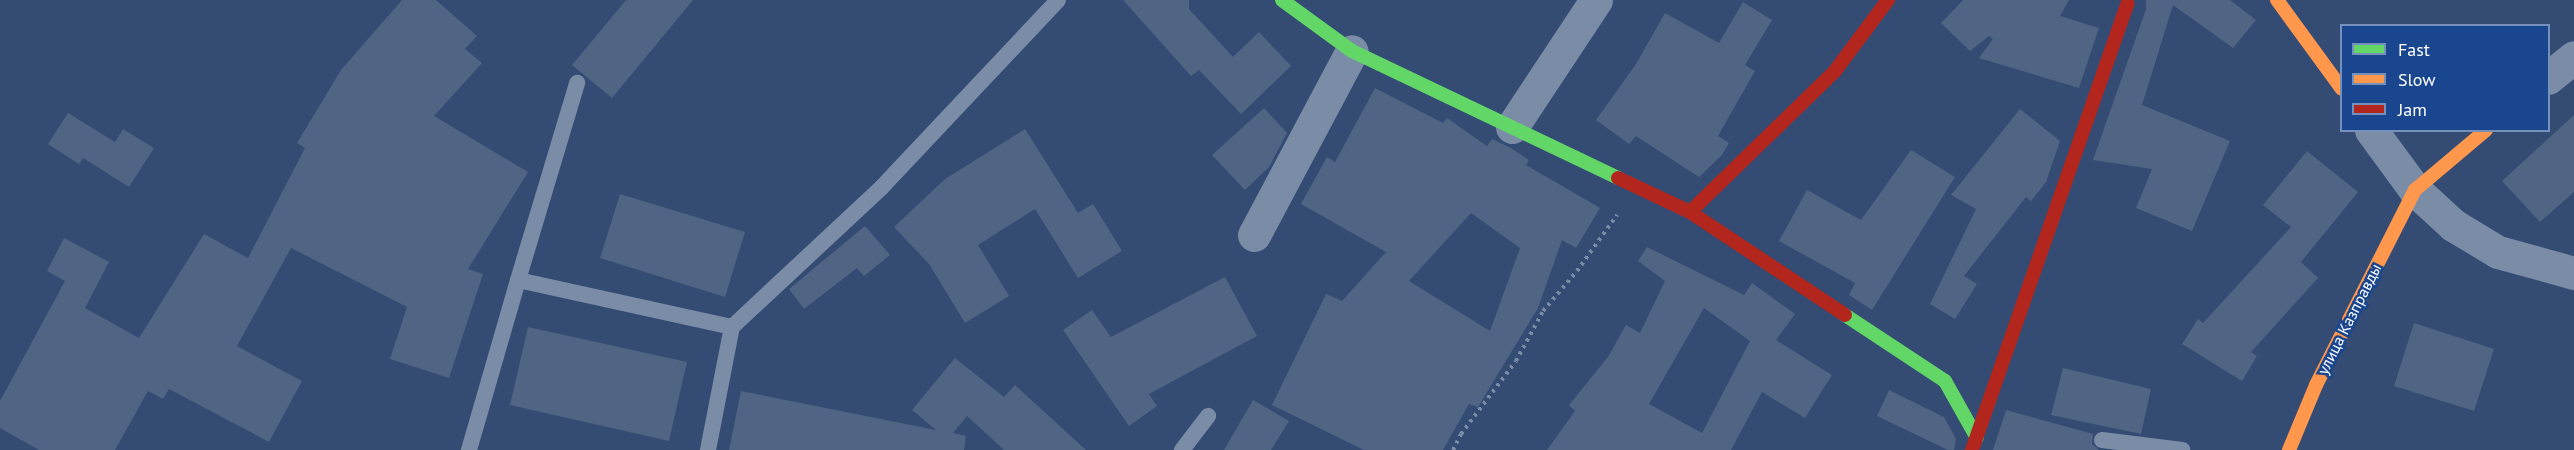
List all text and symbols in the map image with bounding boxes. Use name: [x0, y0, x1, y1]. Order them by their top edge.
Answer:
legend: [2340, 24, 2550, 132]
text: Fast: [2398, 38, 2430, 61]
text: Slow: [2398, 68, 2436, 91]
text: Jam: [2398, 98, 2427, 121]
street label: улица Казправды: [2313, 260, 2385, 378]

